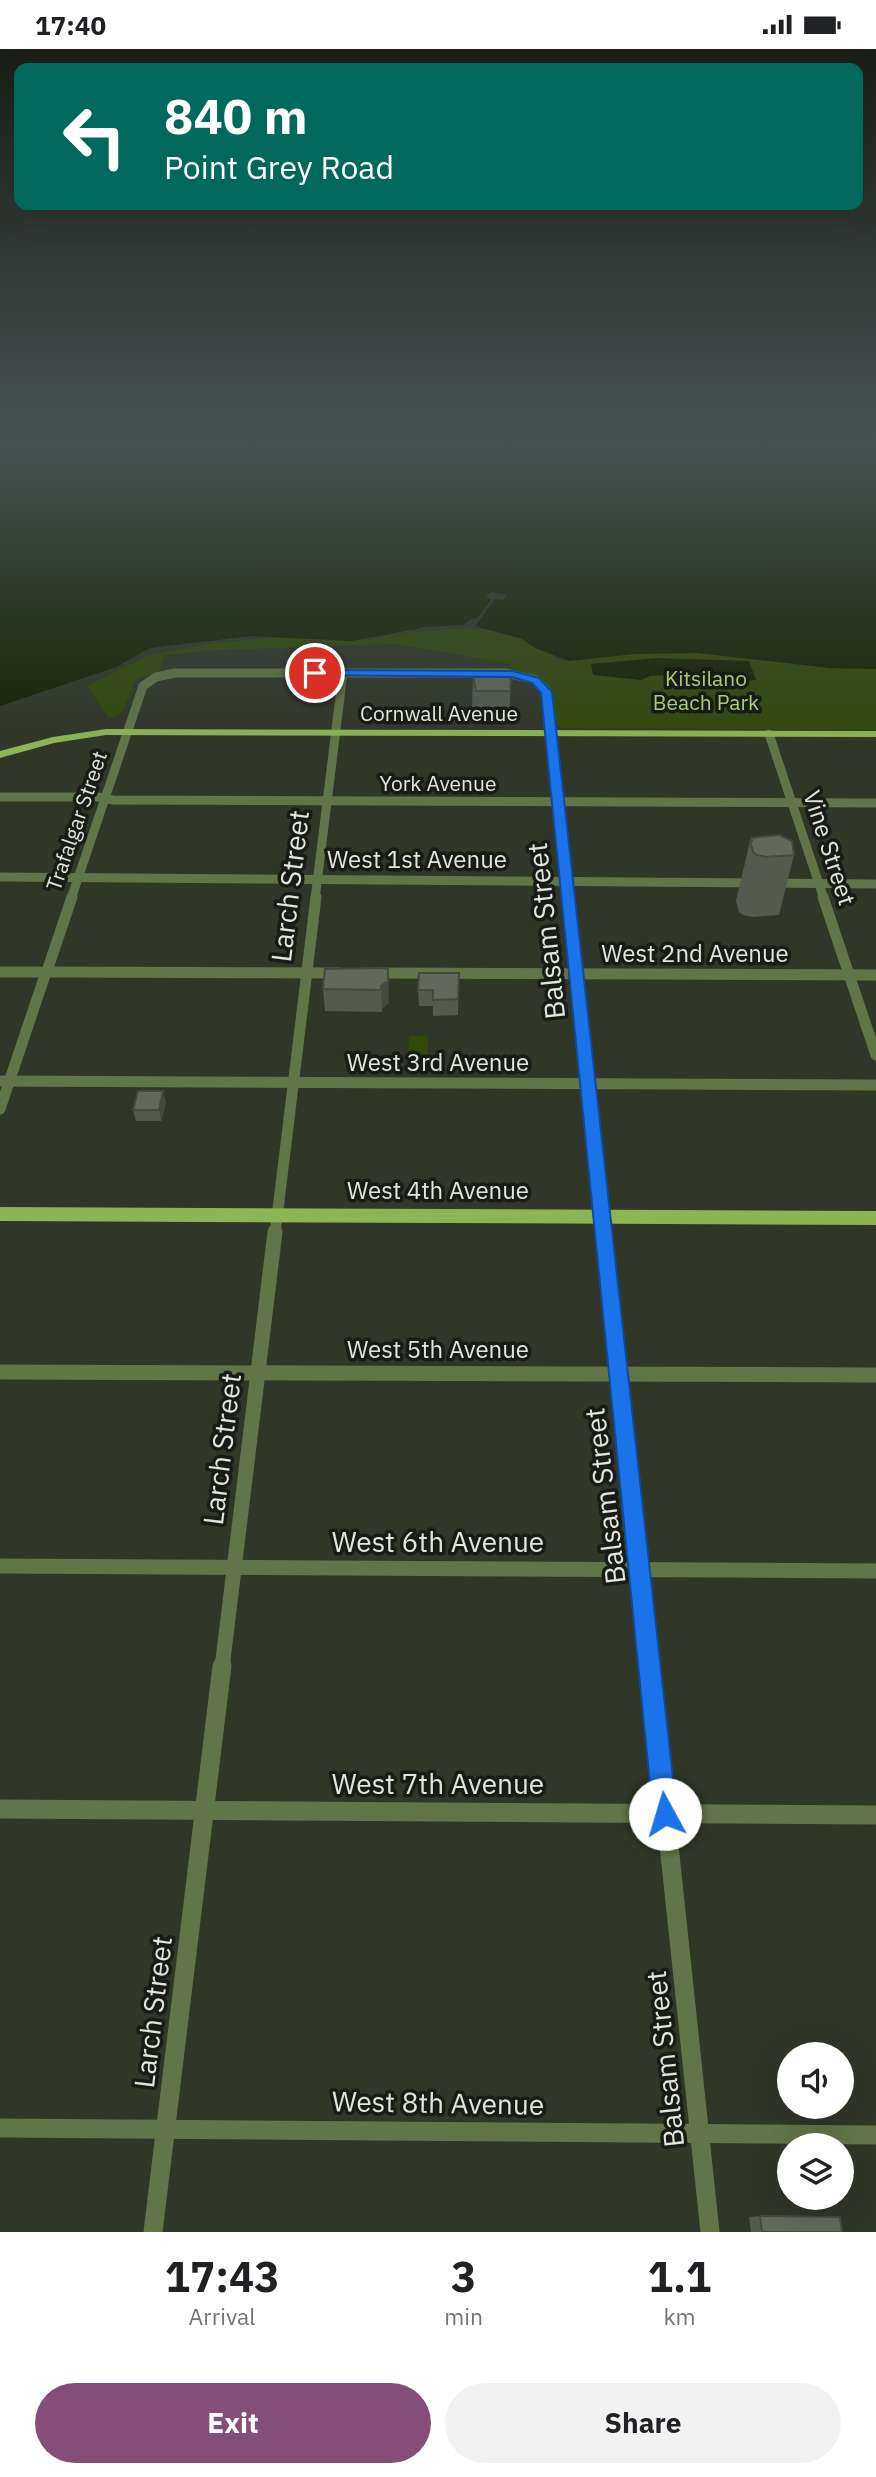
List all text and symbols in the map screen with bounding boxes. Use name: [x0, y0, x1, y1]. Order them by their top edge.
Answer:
text: 17:40: [35, 8, 106, 42]
text: 840 m: [164, 84, 308, 147]
icon: left: [49, 91, 140, 182]
text: Point Grey Road: [164, 146, 394, 188]
pin: [285, 643, 345, 703]
icon: arrive: [296, 654, 334, 692]
park label: Kitsilano Beach Park: [653, 664, 759, 716]
street label: Cornwall Avenue: [360, 699, 518, 727]
street label: Trafalgar Street: [39, 747, 113, 894]
street label: York Avenue: [379, 769, 497, 797]
street label: Vine Street: [796, 786, 864, 909]
street label: Larch Street: [262, 808, 317, 964]
street label: Balsam Street: [518, 841, 573, 1021]
street label: West 1st Avenue: [327, 843, 507, 875]
street label: West 2nd Avenue: [601, 937, 789, 969]
street label: West 3rd Avenue: [347, 1046, 529, 1078]
street label: West 4th Avenue: [347, 1174, 529, 1206]
street label: West 5th Avenue: [347, 1333, 529, 1365]
street label: Larch Street: [194, 1371, 249, 1527]
street label: Balsam Street: [575, 1406, 634, 1586]
street label: West 6th Avenue: [332, 1523, 544, 1560]
street label: West 7th Avenue: [332, 1765, 544, 1802]
position arrow: [628, 1777, 702, 1851]
street label: Larch Street: [125, 1934, 180, 2090]
street label: Balsam Street: [637, 1969, 692, 2149]
map controls: [777, 2042, 854, 2210]
button: sound: [777, 2042, 854, 2119]
street label: West 8th Avenue: [331, 2082, 545, 2123]
button: layers: [777, 2133, 854, 2210]
text: 17:43: [165, 2249, 279, 2304]
text: 3: [451, 2249, 476, 2304]
text: 1.1: [648, 2249, 711, 2304]
text: Arrival: [189, 2301, 256, 2331]
text: min: [444, 2301, 483, 2331]
text: km: [663, 2301, 696, 2331]
button: Exit: [35, 2383, 431, 2463]
button: Share: [445, 2383, 841, 2463]

